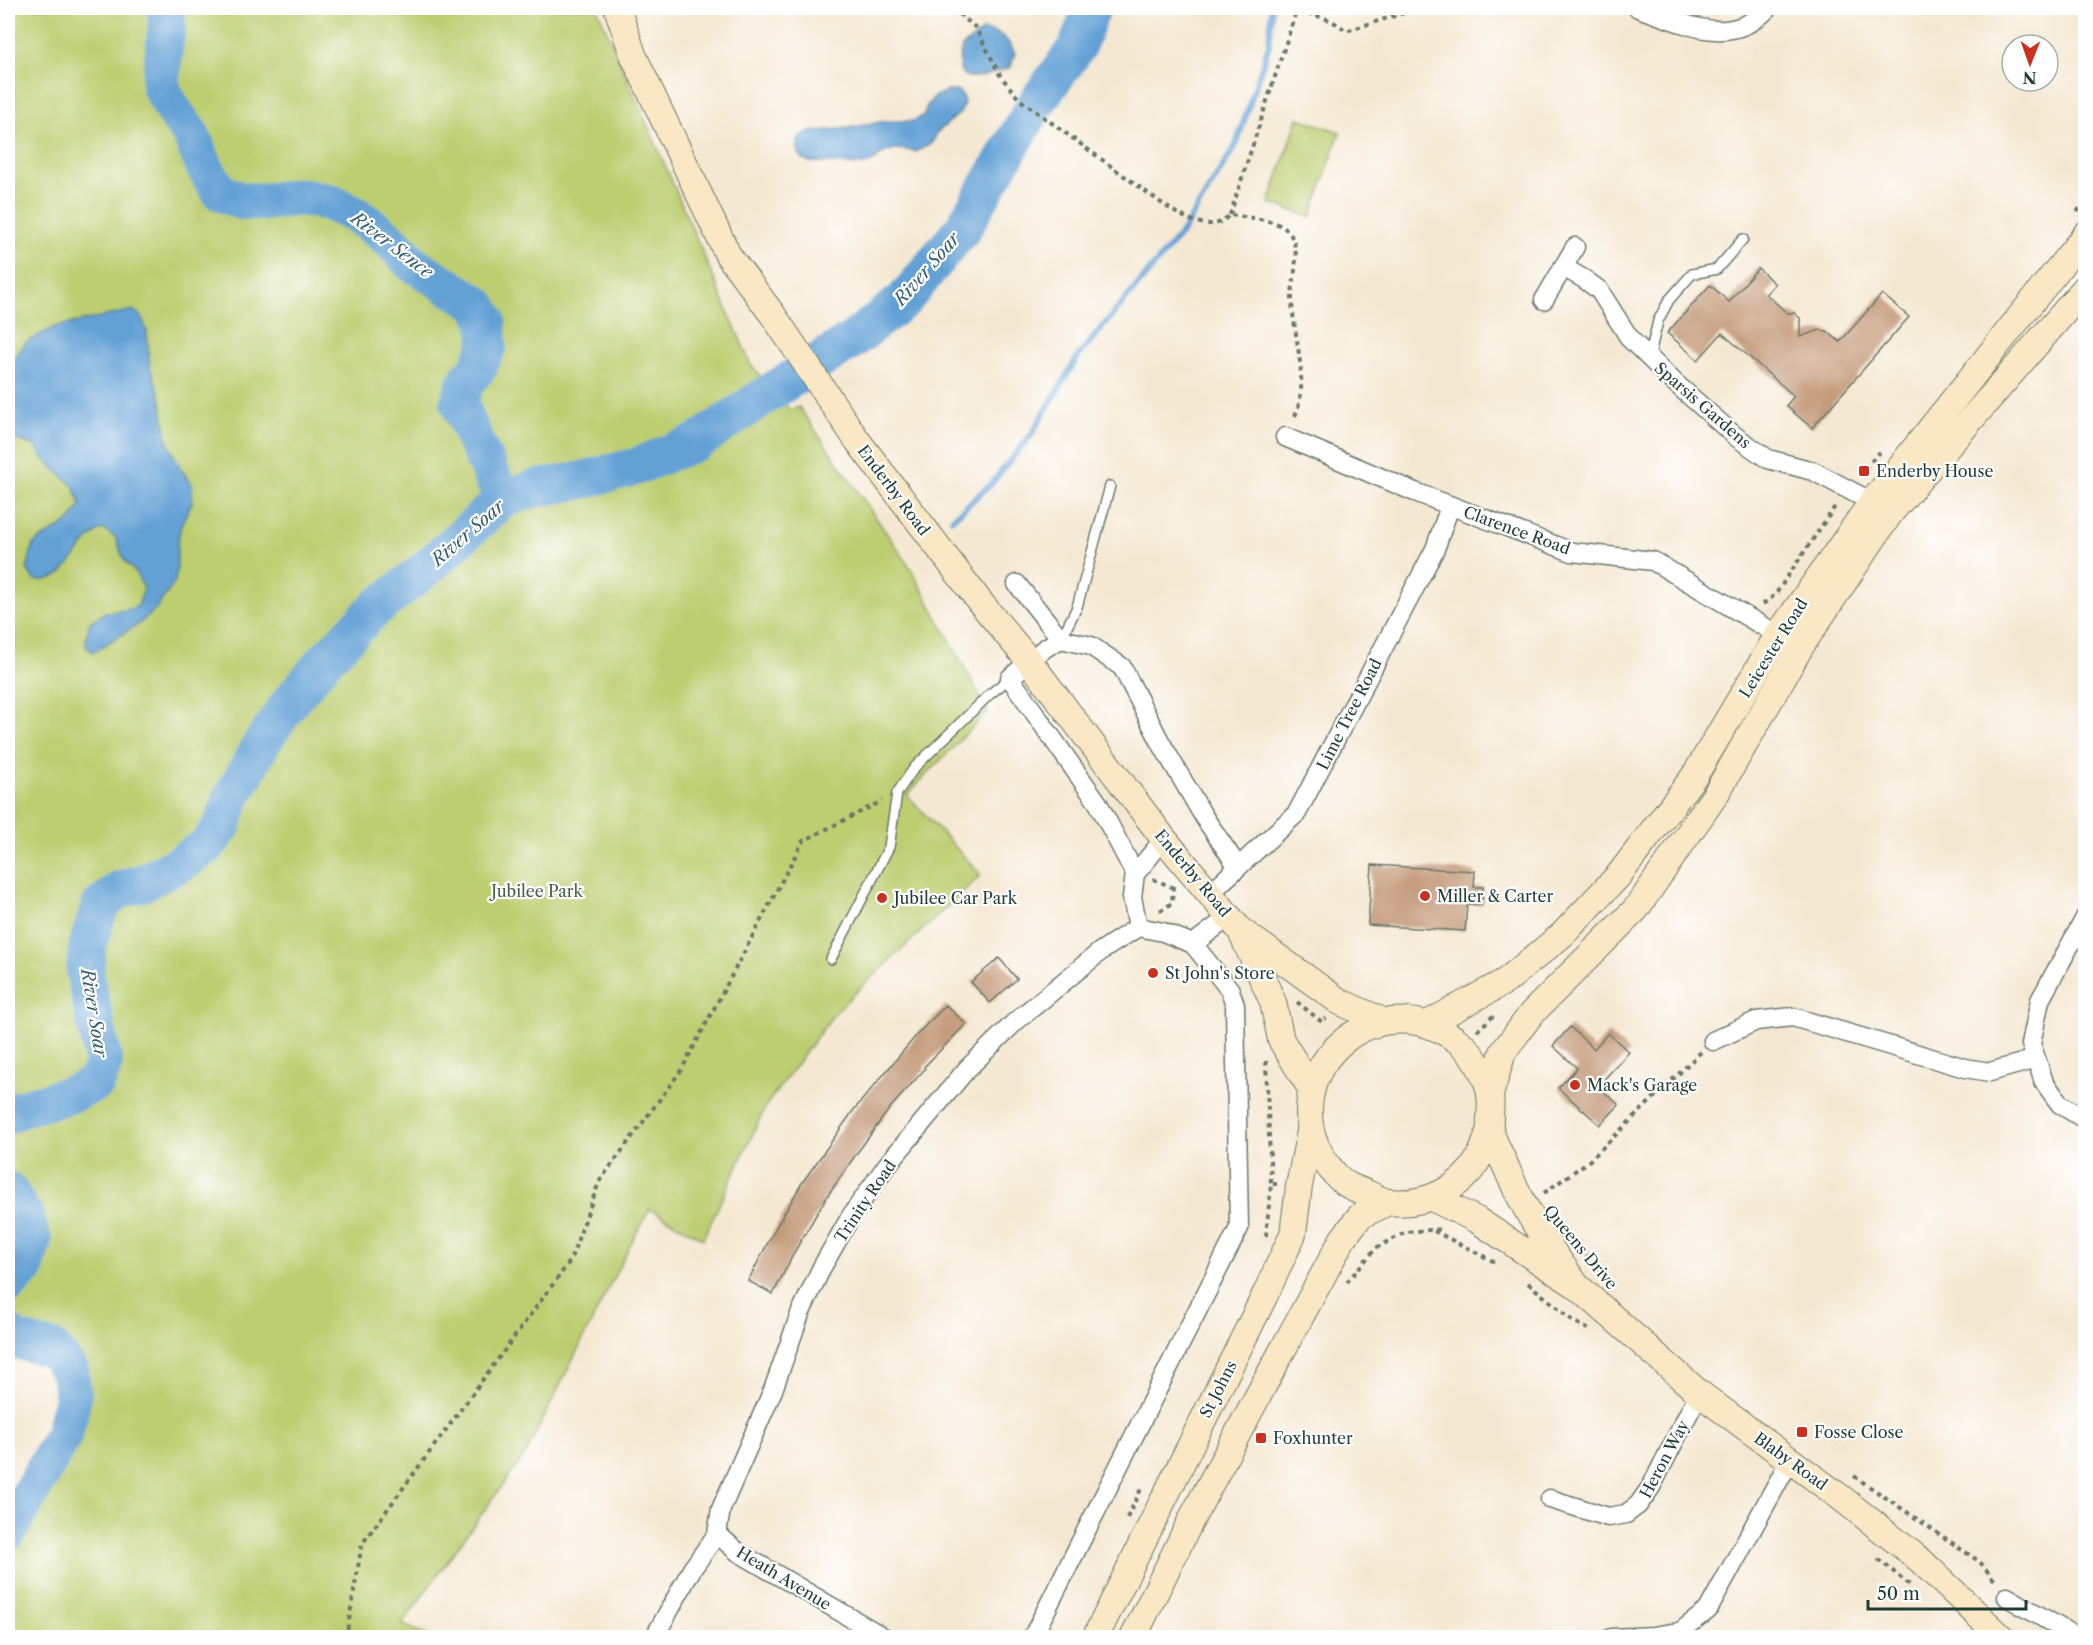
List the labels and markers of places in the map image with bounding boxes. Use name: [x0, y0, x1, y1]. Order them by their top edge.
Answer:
place label: Enderby House: [1876, 461, 1993, 481]
marker: Enderby House: [1857, 464, 1871, 478]
place label: Miller & Carter: [1437, 886, 1553, 906]
place label: Jubilee Car Park: [891, 888, 1018, 908]
marker: Miller & Carter: [1418, 889, 1432, 903]
marker: Jubilee Car Park: [875, 891, 889, 905]
place label: St John's Store: [1165, 963, 1275, 983]
marker: St John's Store: [1146, 966, 1160, 980]
place label: Mack's Garage: [1587, 1075, 1697, 1095]
marker: Mack's Garage: [1568, 1078, 1582, 1092]
place label: Fosse Close: [1814, 1422, 1904, 1442]
marker: Fosse Close: [1795, 1425, 1809, 1439]
place label: Foxhunter: [1273, 1428, 1353, 1448]
marker: Foxhunter: [1254, 1431, 1268, 1445]

